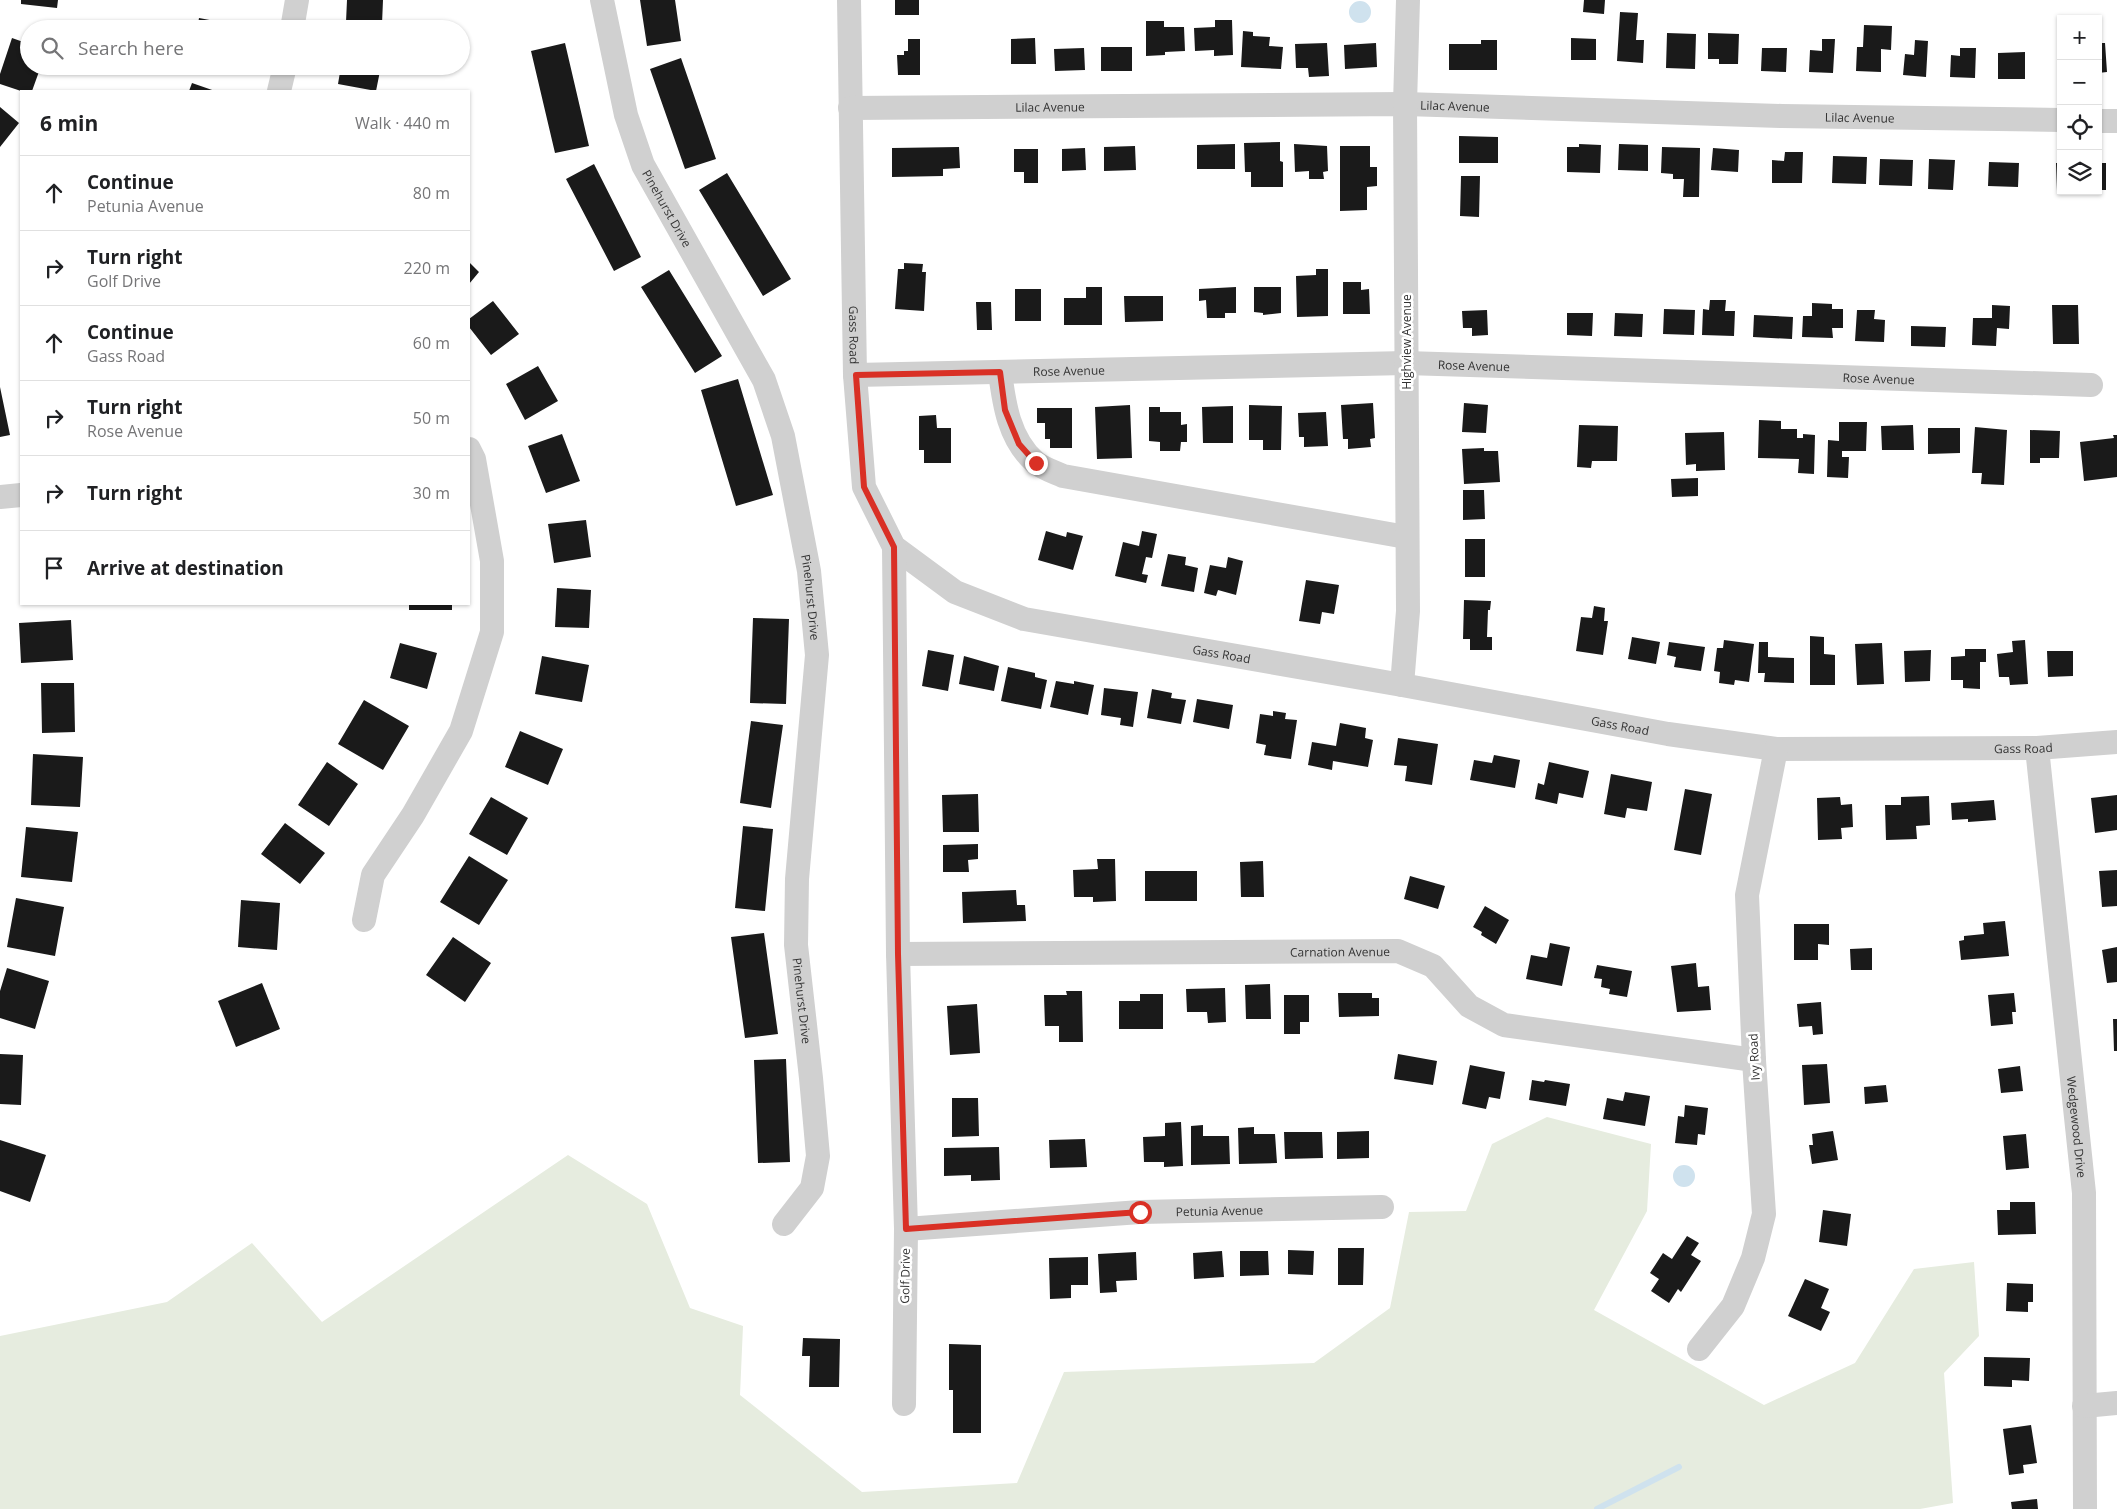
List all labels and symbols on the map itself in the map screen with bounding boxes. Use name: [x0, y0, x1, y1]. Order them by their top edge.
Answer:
street label: Lilac Avenue: [1420, 96, 1490, 115]
street label: Lilac Avenue: [1015, 98, 1085, 115]
street label: Lilac Avenue: [1825, 108, 1895, 126]
street label: Pinehurst Drive: [639, 166, 696, 250]
street label: Highview Avenue: [1398, 294, 1415, 390]
street label: Gass Road: [845, 306, 863, 364]
street label: Rose Avenue: [1438, 356, 1510, 375]
street label: Rose Avenue: [1033, 361, 1105, 380]
street label: Rose Avenue: [1842, 369, 1915, 388]
route end: [1025, 452, 1048, 475]
street label: Pinehurst Drive: [797, 553, 824, 641]
street label: Gass Road: [1191, 640, 1252, 667]
street label: Gass Road: [1590, 712, 1651, 739]
street label: Gass Road: [1994, 738, 2053, 757]
street label: Carnation Avenue: [1290, 943, 1390, 960]
street label: Pinehurst Drive: [789, 957, 816, 1045]
street label: Ivy Road: [1744, 1033, 1764, 1081]
street label: Wedgewood Drive: [2063, 1075, 2091, 1179]
route start: [1129, 1201, 1152, 1224]
street label: Petunia Avenue: [1175, 1201, 1264, 1220]
street label: Golf Drive: [896, 1248, 914, 1304]

